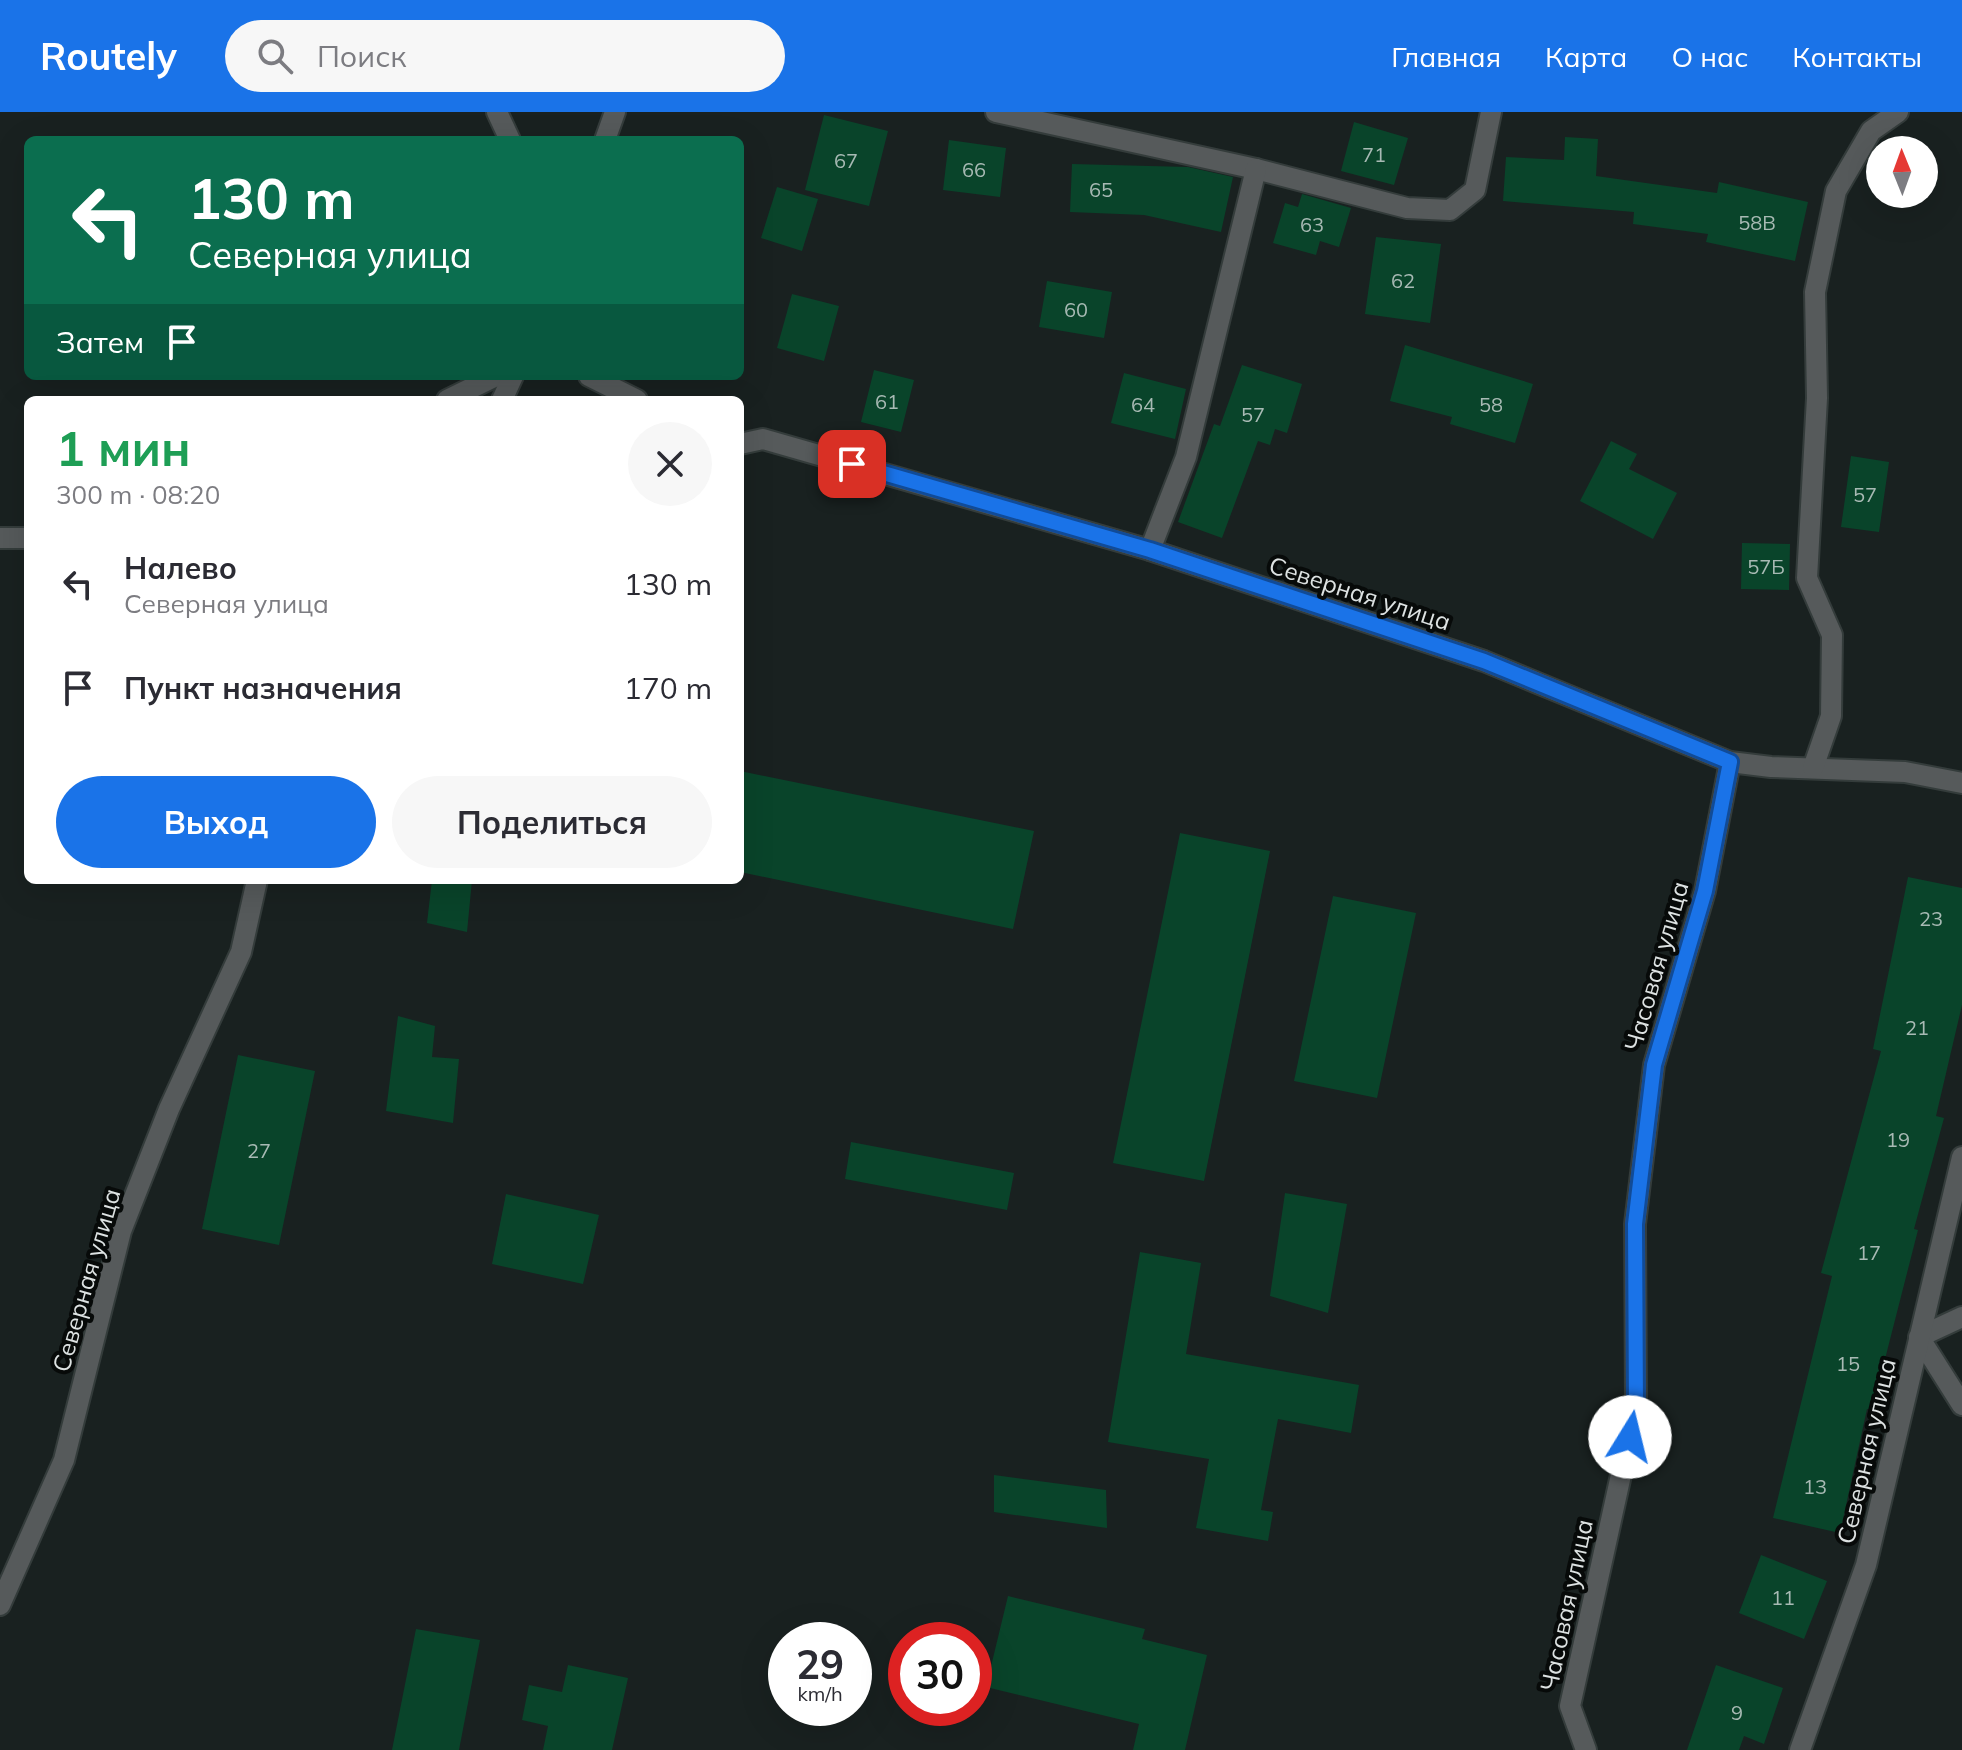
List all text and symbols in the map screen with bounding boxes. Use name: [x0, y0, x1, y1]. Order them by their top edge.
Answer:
search box: [225, 20, 785, 92]
text: Routely: [40, 32, 177, 80]
icon: search: [253, 34, 297, 78]
text: Поиск: [317, 37, 406, 75]
text: Главная: [1391, 39, 1501, 74]
text: Карта: [1545, 39, 1627, 74]
text: О нас: [1671, 39, 1748, 74]
text: Контакты: [1792, 39, 1922, 74]
north arrow: [1866, 136, 1938, 208]
map controls: [1866, 136, 1938, 208]
house number: 71: [1362, 142, 1386, 167]
house number: 67: [834, 148, 858, 173]
house number: 66: [962, 157, 986, 182]
text: 130 m: [188, 163, 355, 233]
icon: left: [56, 168, 160, 272]
house number: 65: [1089, 177, 1113, 202]
house number: 58В: [1738, 210, 1776, 235]
house number: 63: [1300, 212, 1324, 237]
text: Северная улица: [188, 232, 472, 277]
house number: 62: [1391, 268, 1415, 293]
house number: 60: [1064, 297, 1088, 322]
icon: arrive: [160, 320, 204, 364]
text: Затем: [56, 323, 144, 361]
house number: 61: [875, 389, 899, 414]
house number: 64: [1131, 392, 1155, 417]
house number: 58: [1479, 392, 1503, 417]
house number: 57: [1241, 402, 1265, 427]
text: 1 мин: [56, 418, 191, 478]
button: close: [628, 422, 712, 506]
pin: [818, 430, 886, 498]
icon: arrive: [830, 442, 874, 486]
text: 300 m · 08:20: [56, 478, 220, 511]
house number: 57: [1853, 482, 1877, 507]
text: Налево: [124, 549, 237, 587]
street label: Северная улица: [1265, 550, 1455, 636]
house number: 57Б: [1747, 554, 1785, 579]
icon: left: [56, 562, 100, 606]
text: 130 m: [624, 565, 712, 603]
text: Северная улица: [124, 587, 329, 620]
icon: arrive: [56, 666, 100, 710]
text: Пункт назначения: [124, 669, 402, 707]
text: 170 m: [624, 669, 712, 707]
button: Выход: [56, 776, 376, 868]
button: Поделиться: [392, 776, 712, 868]
street label: Часовая улица: [1617, 878, 1695, 1054]
house number: 23: [1919, 906, 1943, 931]
house number: 21: [1905, 1015, 1929, 1040]
house number: 19: [1886, 1127, 1910, 1152]
house number: 27: [247, 1138, 271, 1163]
street label: Северная улица: [46, 1185, 126, 1375]
house number: 17: [1857, 1240, 1881, 1265]
house number: 15: [1836, 1351, 1860, 1376]
street label: Северная улица: [1830, 1355, 1902, 1547]
position arrow: [1588, 1395, 1672, 1479]
house number: 13: [1803, 1474, 1827, 1499]
street label: Часовая улица: [1533, 1516, 1599, 1694]
house number: 11: [1771, 1585, 1795, 1610]
speed limit sign: 30: [888, 1622, 992, 1726]
text: 29: [796, 1639, 844, 1689]
text: km/h: [797, 1681, 843, 1706]
house number: 9: [1731, 1700, 1743, 1725]

